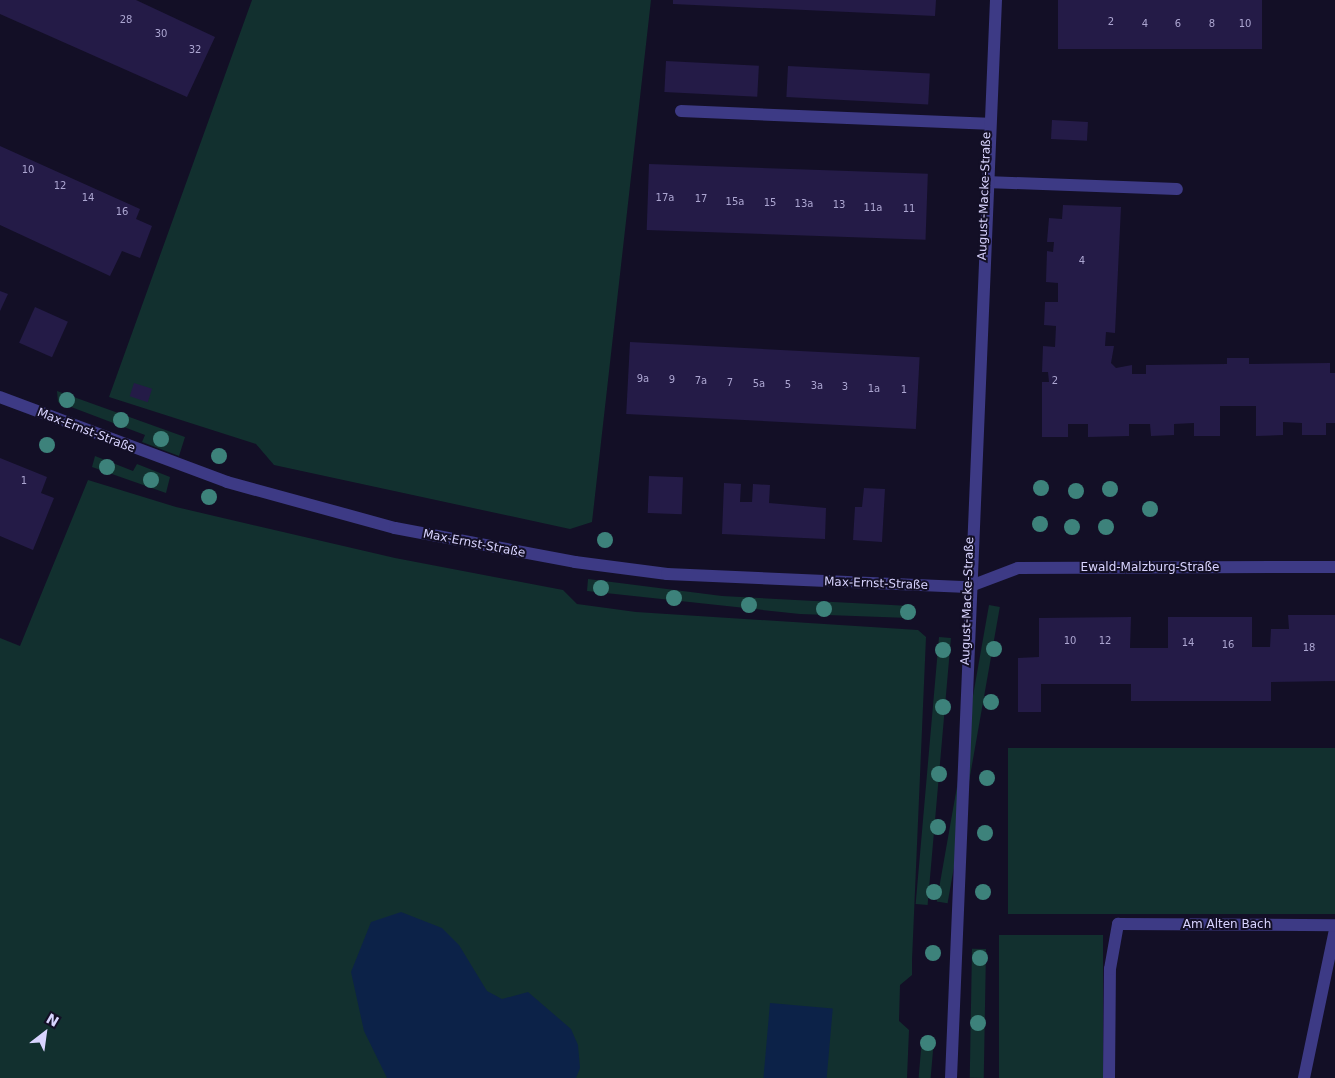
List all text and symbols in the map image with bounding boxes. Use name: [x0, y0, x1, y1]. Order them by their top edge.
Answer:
house number: 28: [120, 14, 132, 26]
house number: 2: [1108, 16, 1114, 28]
house number: 4: [1142, 18, 1148, 30]
house number: 6: [1175, 18, 1181, 30]
house number: 8: [1209, 18, 1215, 30]
house number: 10: [1239, 18, 1251, 30]
house number: 30: [155, 28, 167, 40]
house number: 32: [189, 44, 201, 56]
street label: August-Macke-Straße: [976, 132, 994, 260]
house number: 10: [22, 164, 34, 176]
house number: 12: [54, 180, 66, 192]
house number: 14: [82, 192, 94, 204]
house number: 17a: [656, 192, 674, 204]
house number: 17: [695, 193, 707, 205]
house number: 15a: [726, 196, 744, 208]
house number: 15: [764, 197, 776, 209]
house number: 13a: [795, 198, 813, 210]
house number: 13: [833, 199, 845, 211]
house number: 11a: [864, 202, 882, 214]
house number: 11: [903, 203, 915, 215]
house number: 16: [116, 206, 128, 218]
house number: 4: [1079, 255, 1085, 267]
house number: 9a: [637, 373, 649, 385]
house number: 9: [669, 374, 675, 386]
house number: 7a: [695, 375, 707, 387]
house number: 2: [1052, 375, 1058, 387]
house number: 7: [727, 377, 733, 389]
house number: 5a: [753, 378, 765, 390]
house number: 5: [785, 379, 791, 391]
house number: 3a: [811, 380, 823, 392]
house number: 3: [842, 381, 848, 393]
house number: 1a: [868, 383, 880, 395]
house number: 1: [901, 384, 907, 396]
street label: Max-Ernst-Straße: [35, 406, 137, 456]
house number: 1: [21, 475, 27, 487]
street label: Max-Ernst-Straße: [422, 527, 526, 561]
street label: August-Macke-Straße: [959, 537, 977, 665]
street label: Ewald-Malzburg-Straße: [1081, 561, 1219, 575]
street label: Max-Ernst-Straße: [824, 575, 928, 593]
house number: 10: [1064, 635, 1076, 647]
house number: 12: [1099, 635, 1111, 647]
house number: 14: [1182, 637, 1194, 649]
house number: 16: [1222, 639, 1234, 651]
house number: 18: [1303, 642, 1315, 654]
street label: Am Alten Bach: [1183, 918, 1271, 932]
north arrow: [20, 1008, 70, 1058]
text: N: [43, 1010, 62, 1030]

